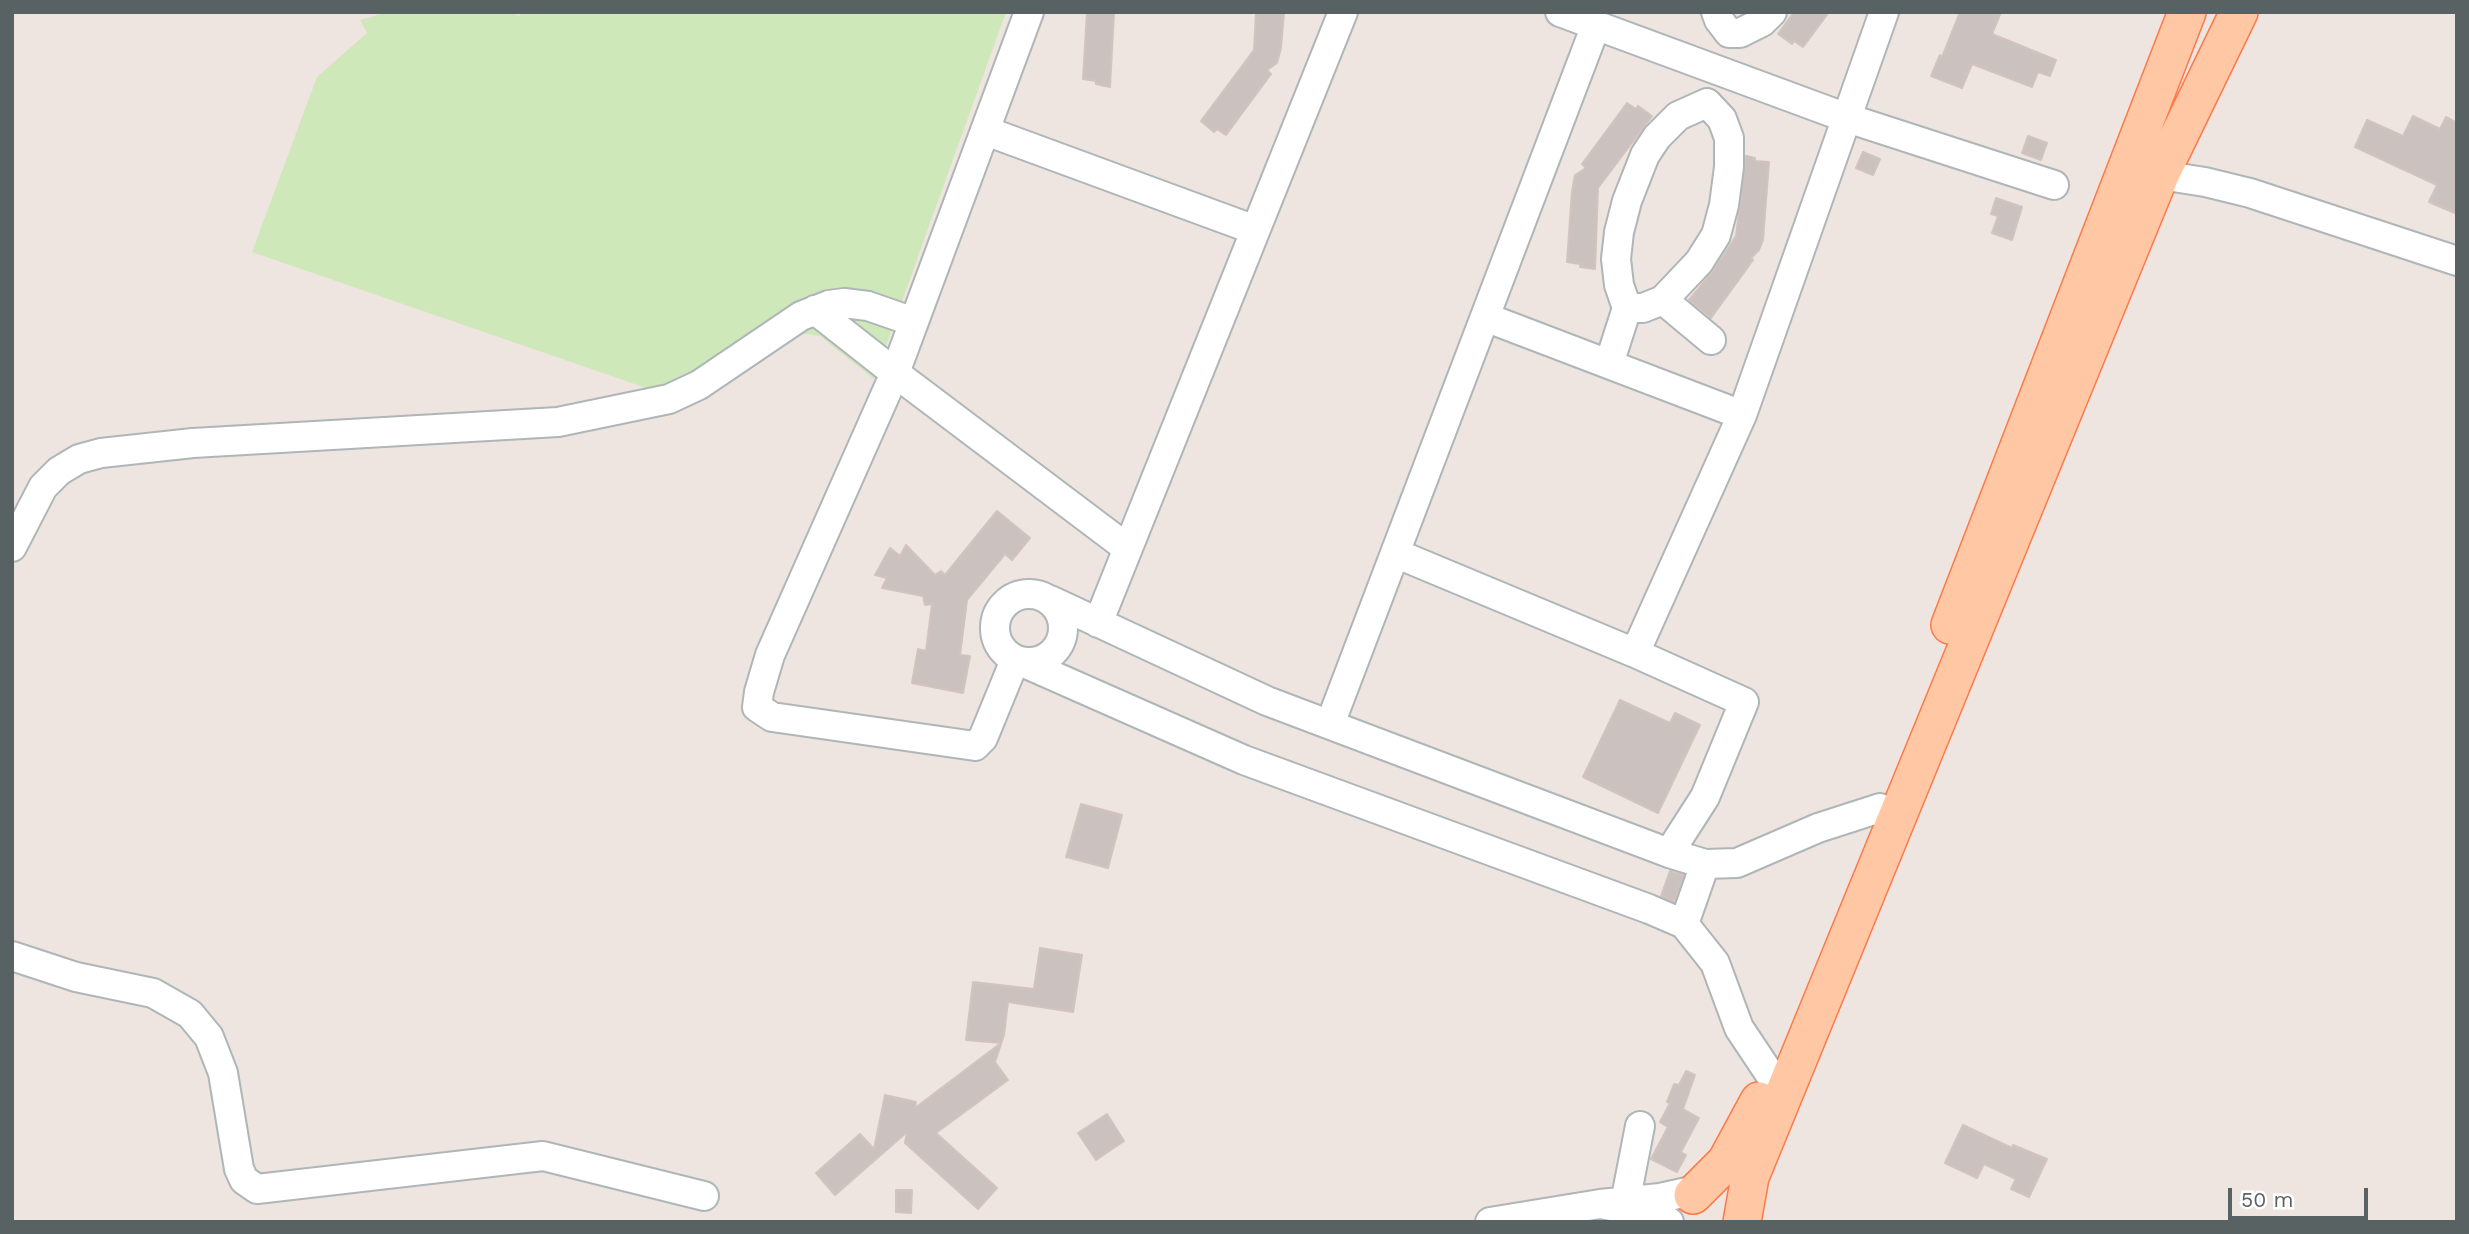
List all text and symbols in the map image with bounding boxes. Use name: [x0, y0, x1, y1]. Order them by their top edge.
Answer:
scale bar: [2231, 1174, 2371, 1218]
text: 50 m: [2241, 1187, 2293, 1212]

